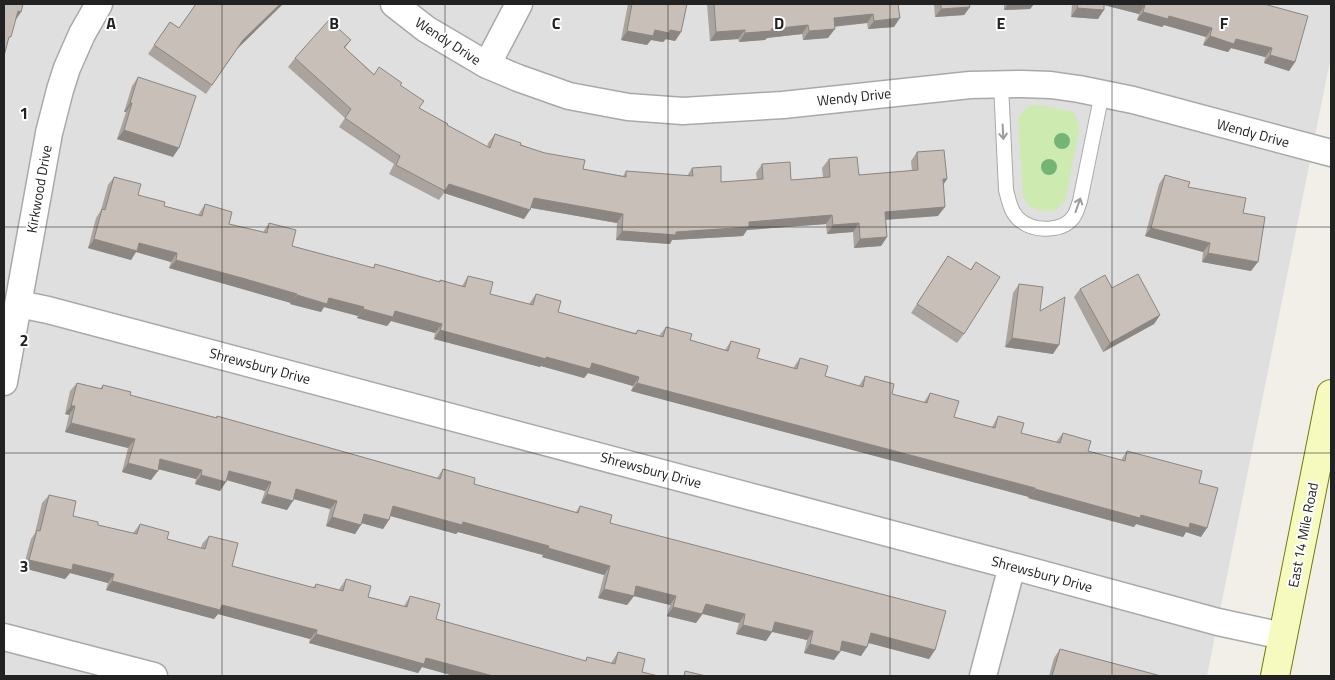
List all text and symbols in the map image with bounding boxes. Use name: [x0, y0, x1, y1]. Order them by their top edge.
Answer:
text: A: [106, 11, 116, 35]
text: B: [329, 11, 339, 35]
street label: Wendy Drive: [411, 11, 485, 70]
text: C: [552, 11, 561, 35]
text: D: [774, 11, 784, 35]
text: E: [997, 11, 1006, 35]
text: F: [1220, 11, 1229, 35]
street label: Wendy Drive: [816, 82, 892, 111]
text: 1: [20, 101, 28, 125]
street label: Wendy Drive: [1214, 113, 1292, 152]
one-way arrow: [999, 124, 1008, 140]
street label: Kirkwood Drive: [20, 143, 57, 235]
one-way arrow: [1074, 198, 1083, 213]
text: 2: [20, 328, 28, 352]
street label: Shrewsbury Drive: [207, 342, 313, 389]
street label: Shrewsbury Drive: [598, 446, 704, 493]
street label: East 14 Mile Road: [1282, 481, 1323, 589]
street label: Shrewsbury Drive: [989, 550, 1095, 597]
text: 3: [20, 554, 28, 578]

